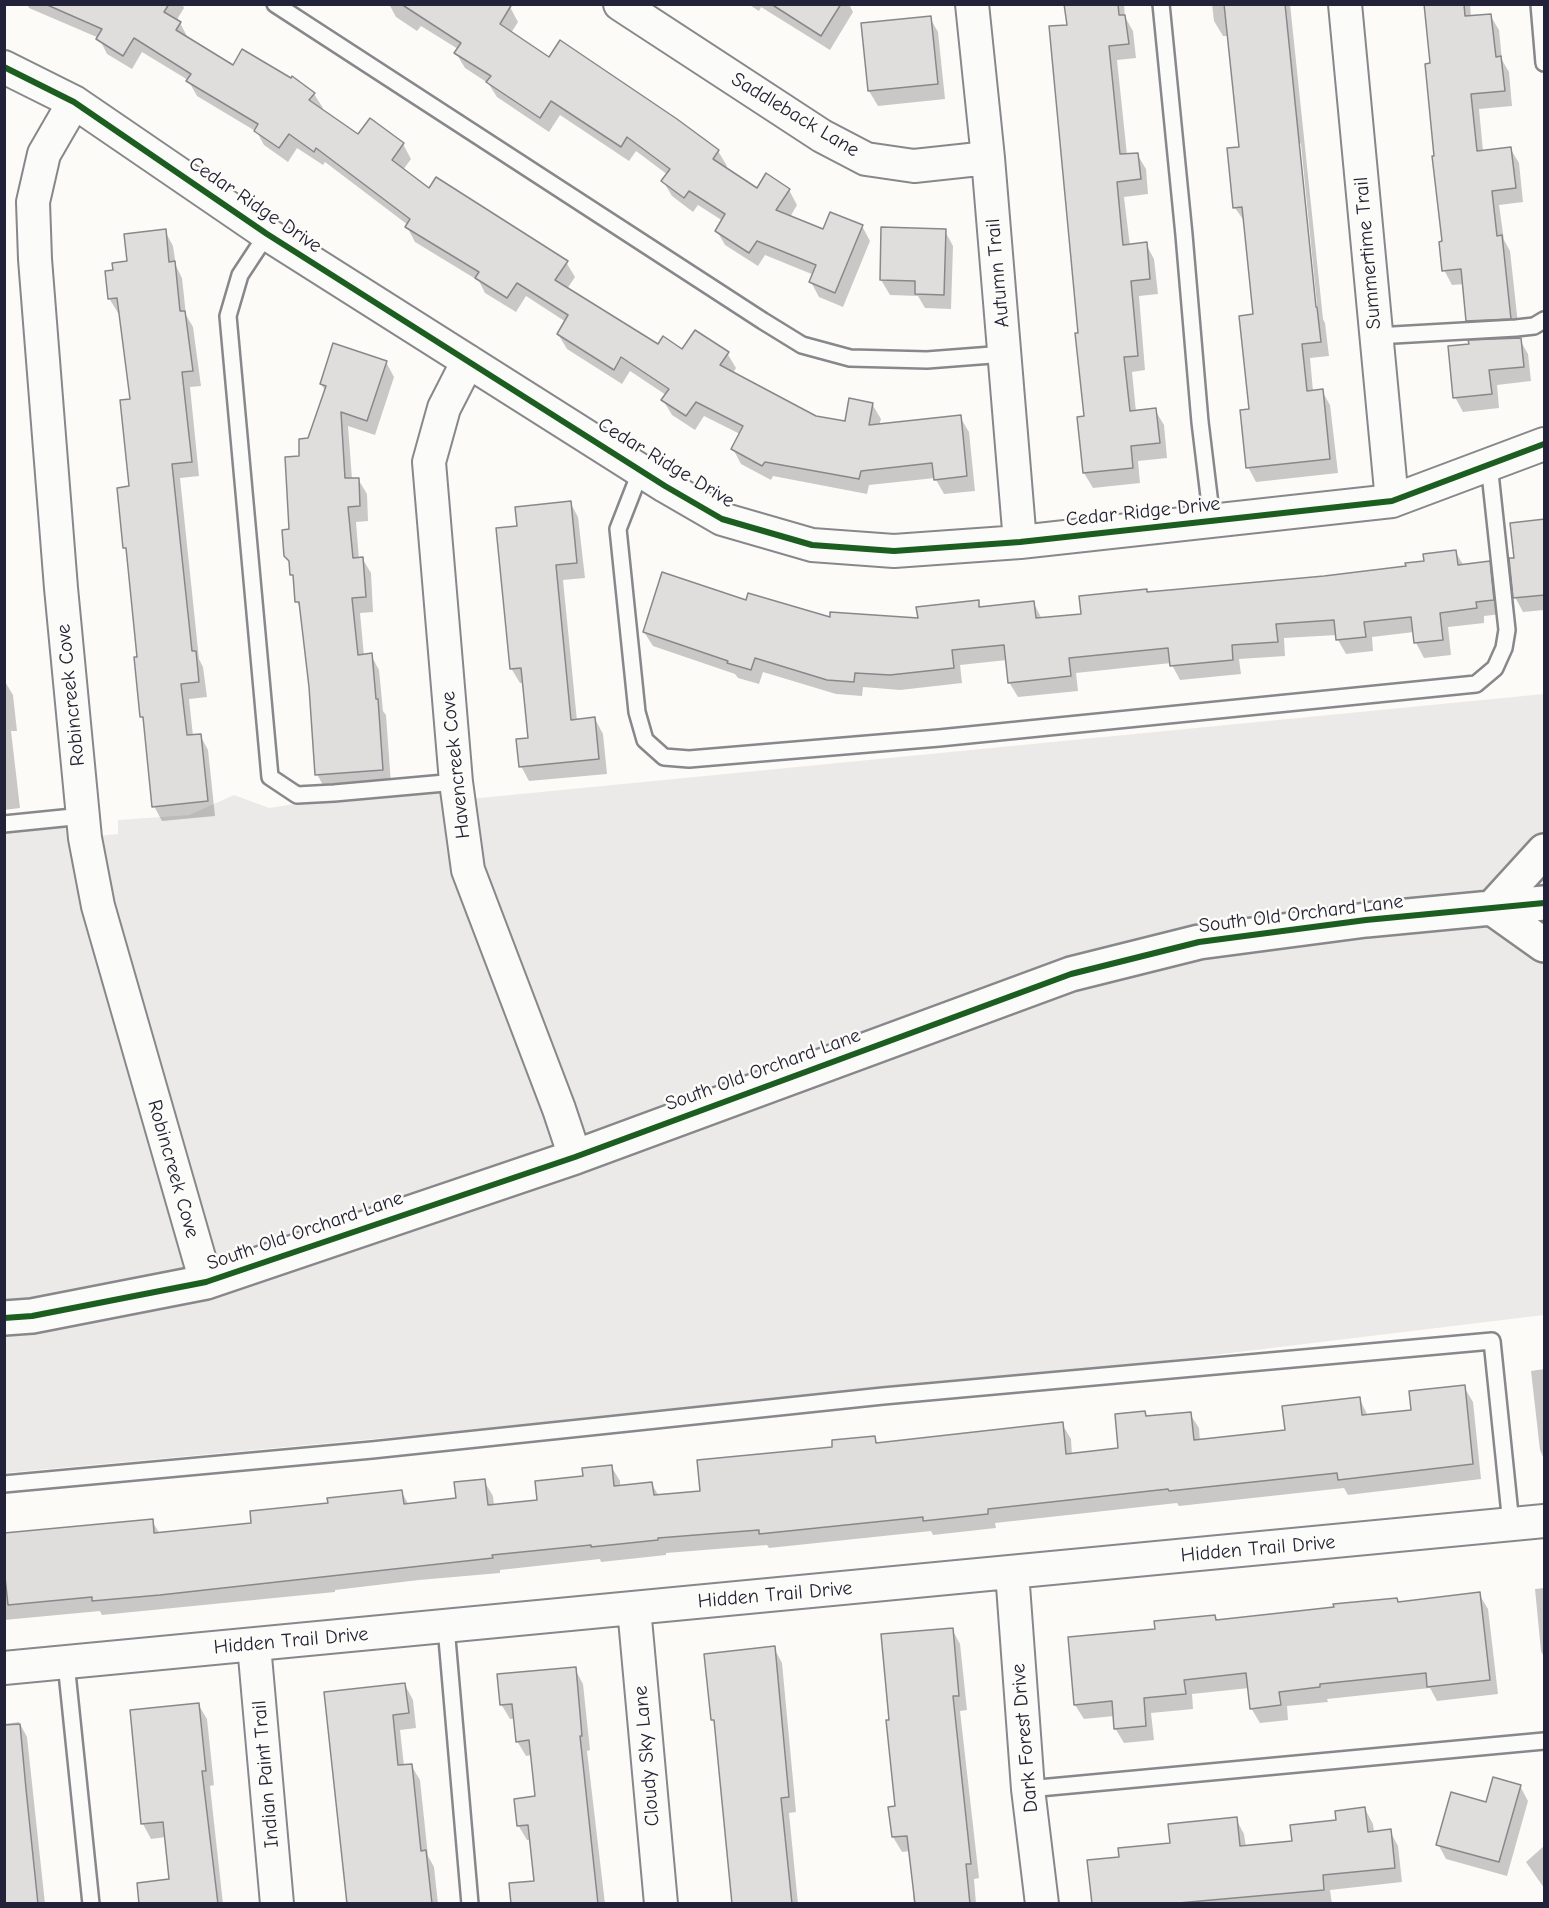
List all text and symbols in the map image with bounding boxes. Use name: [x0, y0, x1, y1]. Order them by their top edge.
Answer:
street label: Saddleback Lane: [727, 67, 863, 163]
street label: Cedar Ridge Drive: [184, 152, 326, 258]
street label: Summertime Trail: [1349, 176, 1387, 330]
street label: Autumn Trail: [981, 218, 1015, 328]
street label: Cedar Ridge Drive: [593, 413, 739, 513]
street label: Cedar Ridge Drive: [1065, 492, 1221, 532]
street label: Robincreek Cove: [52, 623, 90, 767]
street label: Havencreek Cove: [436, 690, 476, 840]
street label: South Old Orchard Lane: [1197, 890, 1405, 938]
street label: South Old Orchard Lane: [662, 1023, 864, 1117]
street label: Robincreek Cove: [142, 1097, 204, 1241]
street label: South Old Orchard Lane: [204, 1186, 406, 1276]
street label: Hidden Trail Drive: [1180, 1530, 1336, 1568]
street label: Hidden Trail Drive: [697, 1576, 853, 1614]
street label: Hidden Trail Drive: [213, 1622, 369, 1660]
street label: Dark Forest Drive: [1007, 1662, 1043, 1814]
street label: Cloudy Sky Lane: [629, 1685, 665, 1827]
street label: Indian Paint Trail: [248, 1699, 284, 1849]

